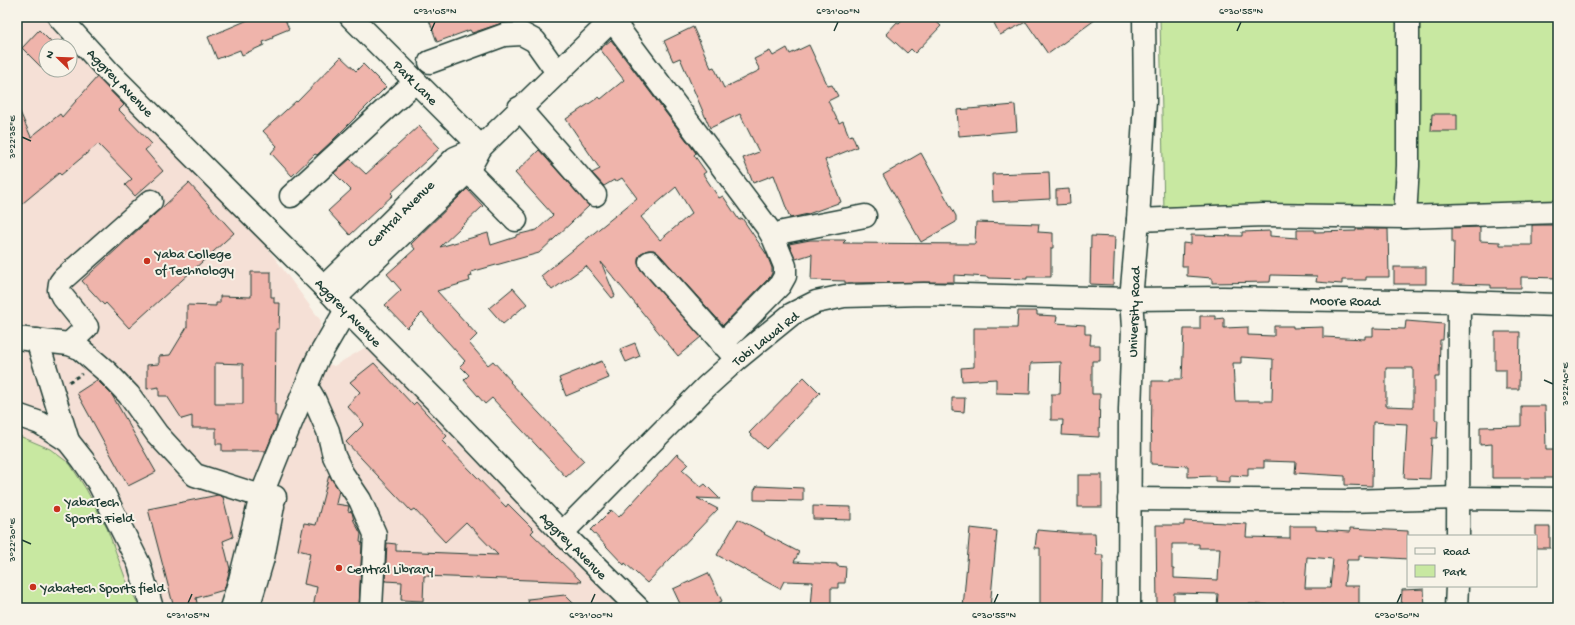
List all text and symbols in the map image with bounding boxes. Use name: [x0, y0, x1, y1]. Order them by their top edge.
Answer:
text: 6°31'05"N: [414, 6, 457, 18]
text: 6°31'00"N: [816, 6, 860, 18]
text: 6°30'55"N: [1219, 6, 1264, 18]
north arrow: [38, 38, 78, 78]
street label: Aggrey Avenue: [82, 46, 157, 122]
text: N: [44, 49, 58, 61]
street label: Park Lane: [387, 57, 441, 110]
text: 3°22'35"E: [7, 115, 19, 159]
street label: Central Avenue: [364, 177, 440, 252]
place label: Yaba College of Technology: [153, 247, 234, 280]
marker: Yaba College of Technology: [142, 256, 152, 266]
street label: University Road: [1125, 265, 1146, 358]
street label: Aggrey Avenue: [310, 276, 385, 352]
street label: Moore Road: [1310, 293, 1382, 312]
street label: Tobi Lawal Rd: [729, 308, 805, 372]
text: 3°22'40"E: [1560, 362, 1572, 406]
place label: YabaTech Sports Field: [63, 495, 135, 528]
marker: YabaTech Sports Field: [52, 504, 62, 514]
street label: Aggrey Avenue: [535, 509, 610, 585]
text: 3°22'30"E: [7, 518, 19, 563]
legend: [1407, 535, 1537, 587]
text: Road: [1443, 546, 1470, 560]
place label: Central Library: [347, 562, 434, 579]
marker: Central Library: [334, 563, 344, 573]
text: Park: [1442, 566, 1468, 580]
place label: Yabatech Sports field: [39, 581, 166, 598]
marker: Yabatech Sports field: [28, 582, 38, 592]
text: 6°31'05"N: [167, 610, 210, 622]
text: 6°31'00"N: [569, 610, 613, 622]
text: 6°30'55"N: [972, 610, 1017, 622]
text: 6°30'50"N: [1375, 610, 1420, 622]

